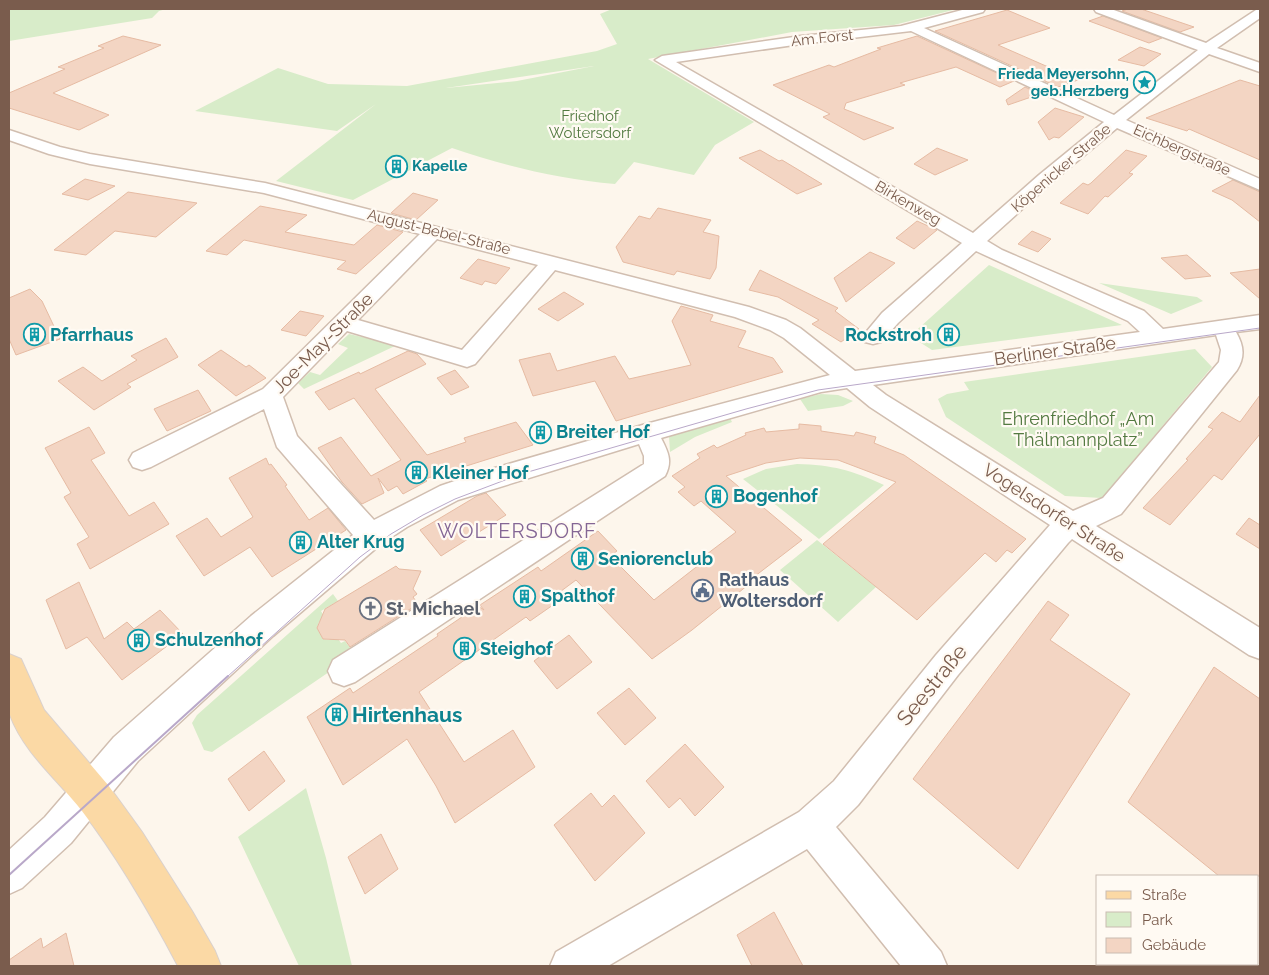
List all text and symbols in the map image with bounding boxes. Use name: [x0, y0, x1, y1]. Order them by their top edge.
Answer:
street label: Am Forst: [790, 26, 854, 50]
place label: Frieda Meyersohn, geb.Herzberg: [998, 65, 1129, 100]
place icon: Frieda Meyersohn, geb.Herzberg: [1133, 71, 1157, 95]
park label: Friedhof Woltersdorf: [549, 107, 632, 142]
street label: Köpenicker Straße: [1008, 120, 1115, 216]
street label: Eichbergstraße: [1131, 121, 1234, 180]
building icon: Kapelle: [384, 154, 408, 178]
place label: Kapelle: [412, 157, 468, 175]
street label: Birkenweg: [872, 177, 944, 229]
street label: August-Bebel-Straße: [365, 205, 513, 259]
street label: Joe-May-Straße: [268, 288, 377, 397]
building icon: Pfarrhaus: [22, 323, 46, 347]
building icon: Rockstroh: [936, 323, 960, 347]
place label: Pfarrhaus: [50, 324, 133, 345]
place label: Rockstroh: [845, 324, 932, 345]
street label: Berliner Straße: [993, 332, 1118, 369]
park label: Ehrenfriedhof „Am Thälmannplatz”: [1002, 408, 1154, 450]
building icon: Breiter Hof: [528, 420, 552, 444]
place label: Breiter Hof: [556, 421, 651, 442]
street label: Vogelsdorfer Straße: [979, 459, 1130, 567]
building icon: Kleiner Hof: [404, 461, 428, 485]
place label: Kleiner Hof: [432, 462, 530, 483]
building icon: Bogenhof: [705, 484, 729, 508]
place label: Bogenhof: [733, 485, 819, 506]
district label: WOLTERSDORF: [437, 519, 597, 543]
building icon: Alter Krug: [289, 530, 313, 554]
place label: Alter Krug: [317, 531, 405, 552]
building icon: Seniorenclub: [570, 547, 594, 571]
place label: Seniorenclub: [598, 548, 713, 569]
place label: Rathaus Woltersdorf: [719, 569, 824, 611]
public building icon: Rathaus Woltersdorf: [691, 578, 715, 602]
building icon: Spalthof: [513, 584, 537, 608]
place label: Spalthof: [541, 585, 616, 606]
church icon: St. Michael: [358, 597, 382, 621]
place label: St. Michael: [386, 598, 480, 619]
building icon: Schulzenhof: [127, 628, 151, 652]
place label: Schulzenhof: [155, 629, 264, 650]
building icon: Steighof: [452, 637, 476, 661]
place label: Steighof: [480, 638, 554, 659]
street label: Seestraße: [891, 639, 972, 730]
place label: Hirtenhaus: [352, 702, 462, 727]
building icon: Hirtenhaus: [324, 703, 348, 727]
legend: [1096, 875, 1259, 965]
text: Straße: [1142, 886, 1187, 904]
text: Park: [1142, 911, 1173, 929]
text: Gebäude: [1142, 936, 1206, 954]

